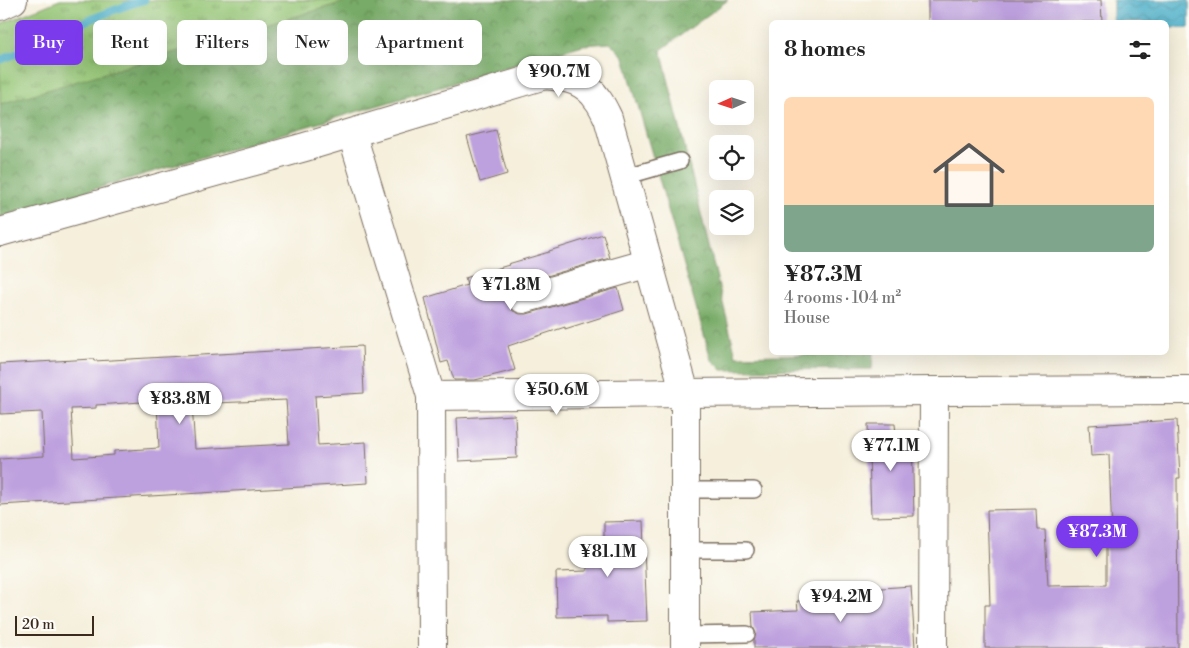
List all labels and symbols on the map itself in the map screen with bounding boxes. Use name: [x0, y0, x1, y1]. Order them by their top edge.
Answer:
pin: ¥90.7M: [518, 56, 600, 98]
north arrow: [709, 80, 754, 125]
pin: ¥71.8M: [470, 268, 552, 311]
pin: ¥50.6M: [516, 374, 598, 416]
pin: ¥83.8M: [139, 382, 221, 425]
pin: ¥77.1M: [850, 430, 932, 472]
pin: ¥87.3M: [1056, 516, 1138, 558]
pin: ¥81.1M: [567, 536, 649, 578]
pin: ¥94.2M: [800, 580, 882, 623]
scale bar: [15, 613, 94, 636]

